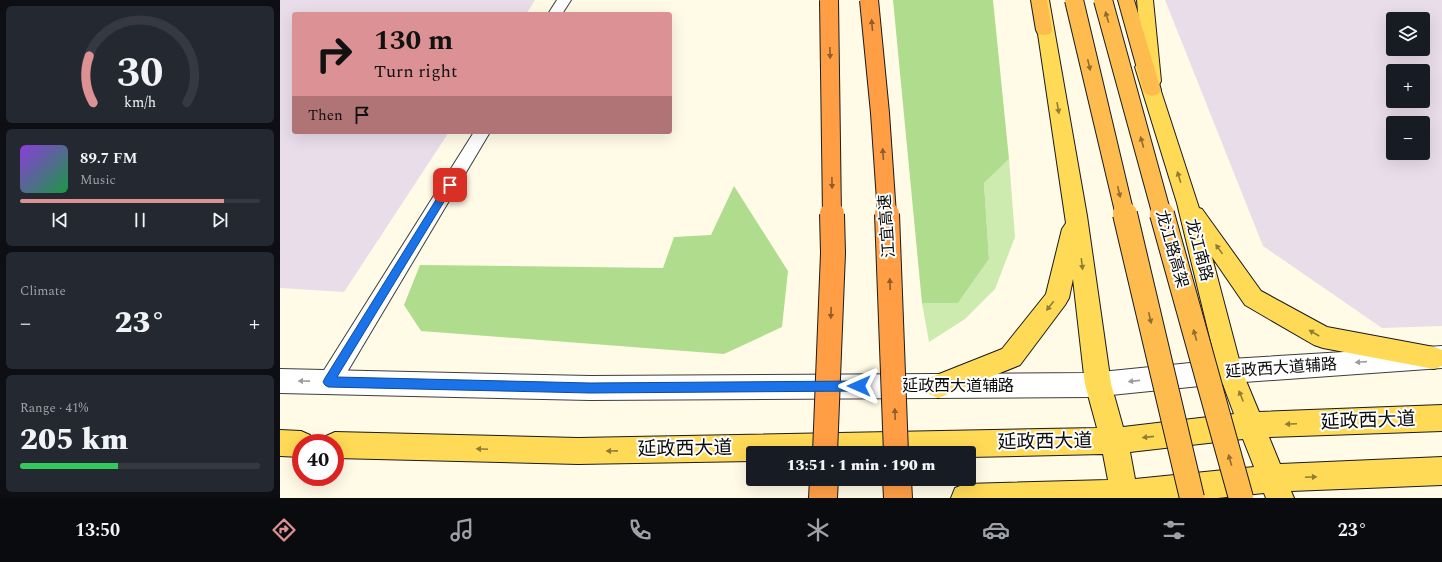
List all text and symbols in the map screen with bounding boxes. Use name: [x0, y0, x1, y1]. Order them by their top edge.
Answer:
one-way arrow: [1104, 11, 1110, 23]
map controls: [1386, 12, 1430, 160]
button: layers: [1386, 12, 1430, 56]
text: 130 m: [374, 19, 453, 62]
one-way arrow: [868, 19, 875, 31]
icon: right: [308, 28, 360, 80]
text: 30: [117, 41, 163, 104]
one-way arrow: [827, 47, 833, 60]
text: Turn right: [374, 58, 457, 85]
one-way arrow: [1087, 59, 1093, 71]
button: +: [1386, 64, 1430, 108]
text: km/h: [124, 91, 156, 113]
one-way arrow: [1055, 102, 1061, 114]
text: Then: [308, 104, 343, 127]
icon: arrive: [351, 104, 373, 126]
button: −: [1386, 116, 1430, 160]
one-way arrow: [1139, 136, 1145, 148]
text: 89.7 FM: [80, 147, 137, 170]
one-way arrow: [879, 148, 886, 160]
pin: [433, 168, 467, 202]
text: Music: [80, 170, 116, 190]
one-way arrow: [1176, 171, 1182, 183]
icon: arrive: [439, 174, 461, 196]
one-way arrow: [829, 177, 835, 190]
one-way arrow: [1117, 185, 1123, 198]
street label: 江宜高速: [873, 193, 901, 259]
street label: 龙江路高架: [1149, 207, 1195, 291]
icon: previous: [49, 209, 71, 231]
icon: pause: [129, 209, 151, 231]
icon: next: [209, 209, 231, 231]
street label: 龙江南路: [1179, 216, 1219, 284]
one-way arrow: [1215, 244, 1223, 254]
one-way arrow: [1079, 258, 1085, 270]
one-way arrow: [887, 278, 894, 290]
text: Climate: [20, 281, 66, 301]
text: 23°: [115, 300, 166, 346]
one-way arrow: [1046, 301, 1054, 312]
text: −: [20, 307, 31, 340]
text: +: [249, 307, 260, 340]
one-way arrow: [827, 307, 834, 319]
one-way arrow: [1147, 312, 1153, 324]
one-way arrow: [1192, 329, 1198, 341]
one-way arrow: [1309, 329, 1320, 336]
street label: 延政西大道辅路: [1224, 352, 1338, 384]
one-way arrow: [1355, 359, 1367, 366]
position arrow: [838, 365, 880, 407]
street label: 延政西大道辅路: [902, 374, 1014, 398]
one-way arrow: [1128, 377, 1140, 384]
one-way arrow: [297, 378, 310, 384]
one-way arrow: [1237, 390, 1243, 402]
text: Range · 41%: [20, 398, 88, 418]
street label: 延政西大道: [1320, 405, 1416, 437]
one-way arrow: [892, 407, 898, 420]
text: 205 km: [20, 417, 128, 463]
one-way arrow: [1284, 421, 1297, 427]
street label: 延政西大道: [997, 427, 1093, 457]
speed limit sign: 40: [292, 434, 344, 486]
street label: 延政西大道: [637, 434, 733, 464]
one-way arrow: [1142, 434, 1154, 441]
one-way arrow: [476, 445, 488, 452]
one-way arrow: [606, 447, 618, 454]
text: 13:51 · 1 min · 190 m: [787, 454, 935, 477]
one-way arrow: [1227, 454, 1233, 466]
one-way arrow: [1305, 473, 1317, 480]
icon: directions: [270, 516, 298, 544]
icon: music: [448, 516, 476, 544]
icon: phone: [626, 516, 654, 544]
icon: climate: [804, 516, 832, 544]
icon: car: [982, 516, 1010, 544]
icon: filters: [1160, 516, 1188, 544]
text: 13:50: [75, 517, 120, 544]
text: 23°: [1338, 517, 1367, 544]

